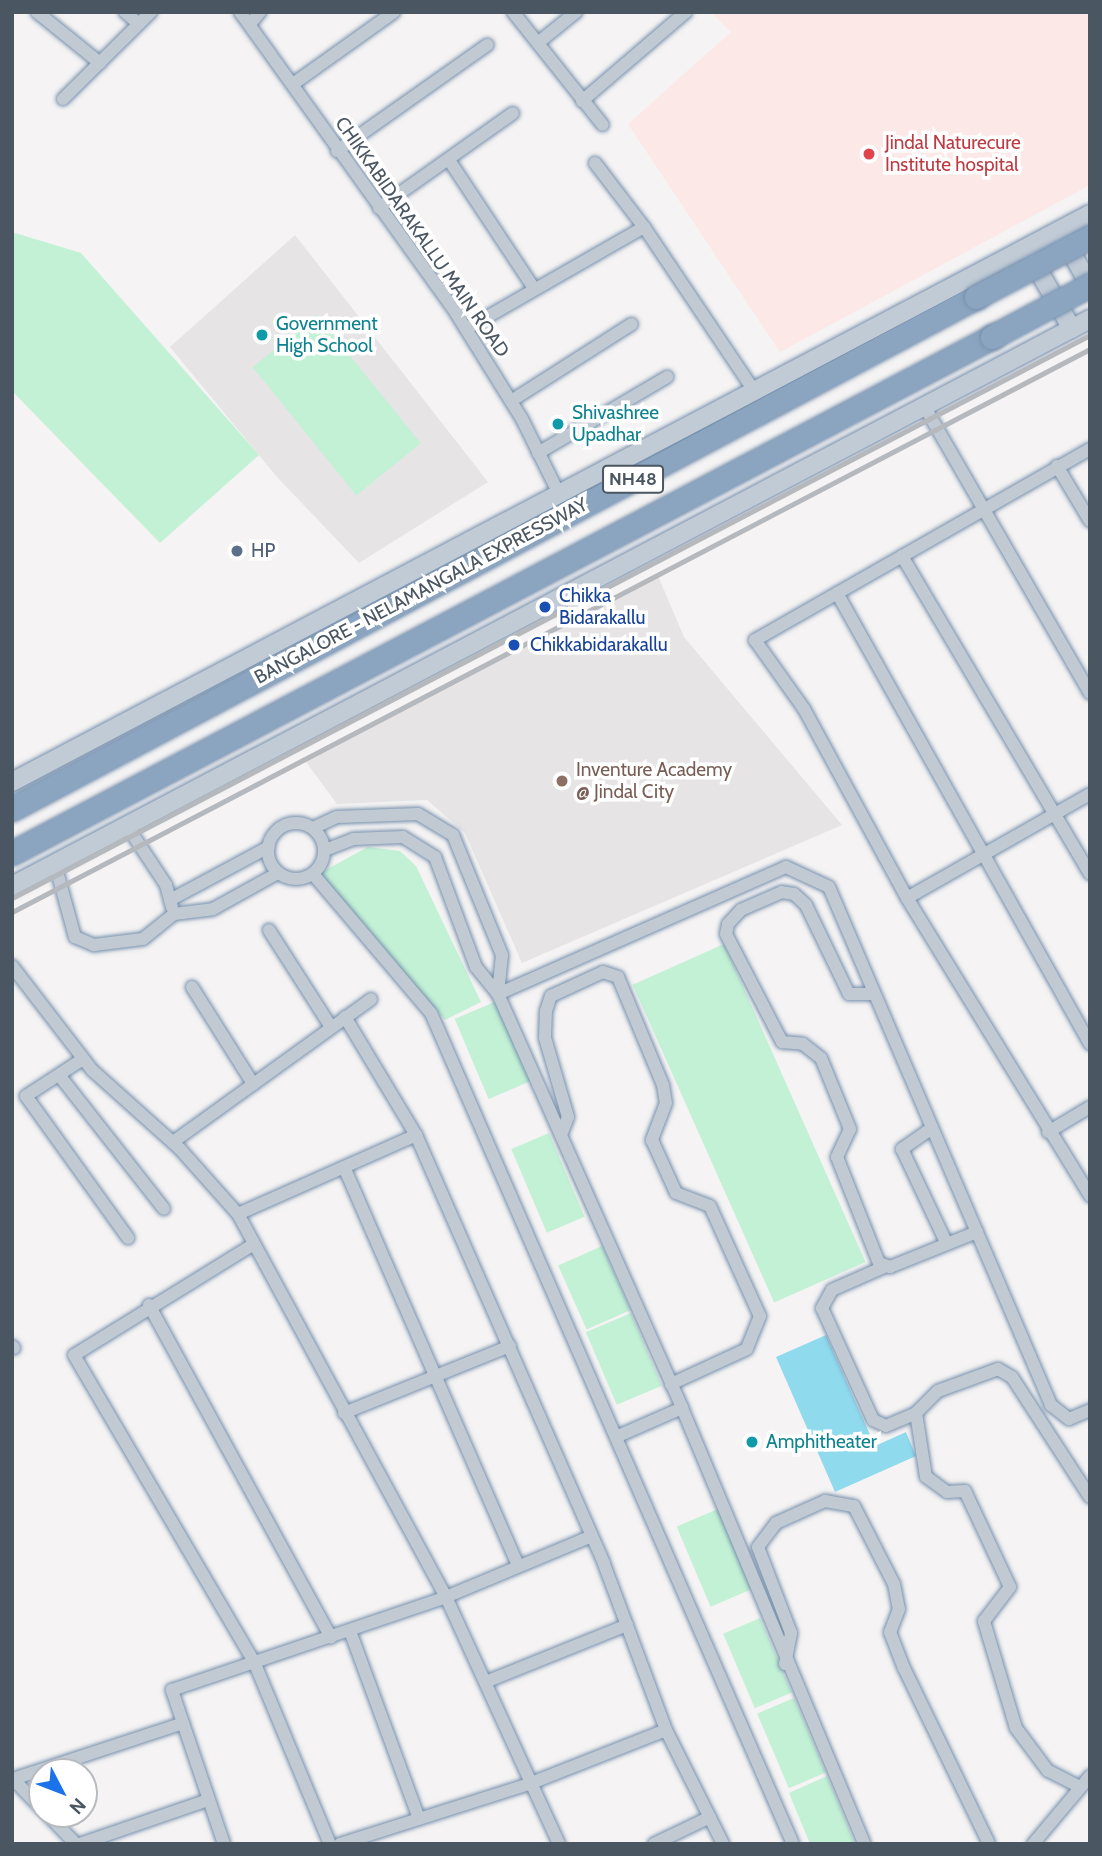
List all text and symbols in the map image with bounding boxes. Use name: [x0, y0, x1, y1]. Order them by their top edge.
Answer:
street label: CHIKKABIDARAKALLU MAIN ROAD: [330, 112, 514, 362]
place label: Jindal Naturecure Institute hospital: [885, 132, 1021, 176]
marker: Jindal Naturecure Institute hospital: [859, 144, 879, 164]
place label: Government High School: [276, 313, 378, 357]
marker: Government High School: [254, 327, 270, 343]
place label: Shivashree Upadhar: [572, 402, 659, 446]
marker: Shivashree Upadhar: [550, 416, 566, 432]
road number: NH48: [602, 464, 664, 494]
street label: BANGALORE - NELAMANGALA EXPRESSWAY: [250, 493, 592, 689]
place label: HP: [251, 540, 275, 562]
marker: HP: [229, 543, 245, 559]
place label: Chikka Bidarakallu: [559, 585, 645, 629]
marker: Chikka Bidarakallu: [537, 599, 553, 615]
place label: Chikkabidarakallu: [530, 634, 668, 656]
marker: Chikkabidarakallu: [504, 635, 524, 655]
place label: Inventure Academy @ Jindal City: [576, 759, 732, 803]
marker: Inventure Academy @ Jindal City: [554, 773, 570, 789]
place label: Amphitheater: [766, 1431, 877, 1453]
marker: Amphitheater: [744, 1434, 760, 1450]
north arrow: [28, 1758, 98, 1828]
text: N: [64, 1793, 91, 1819]

